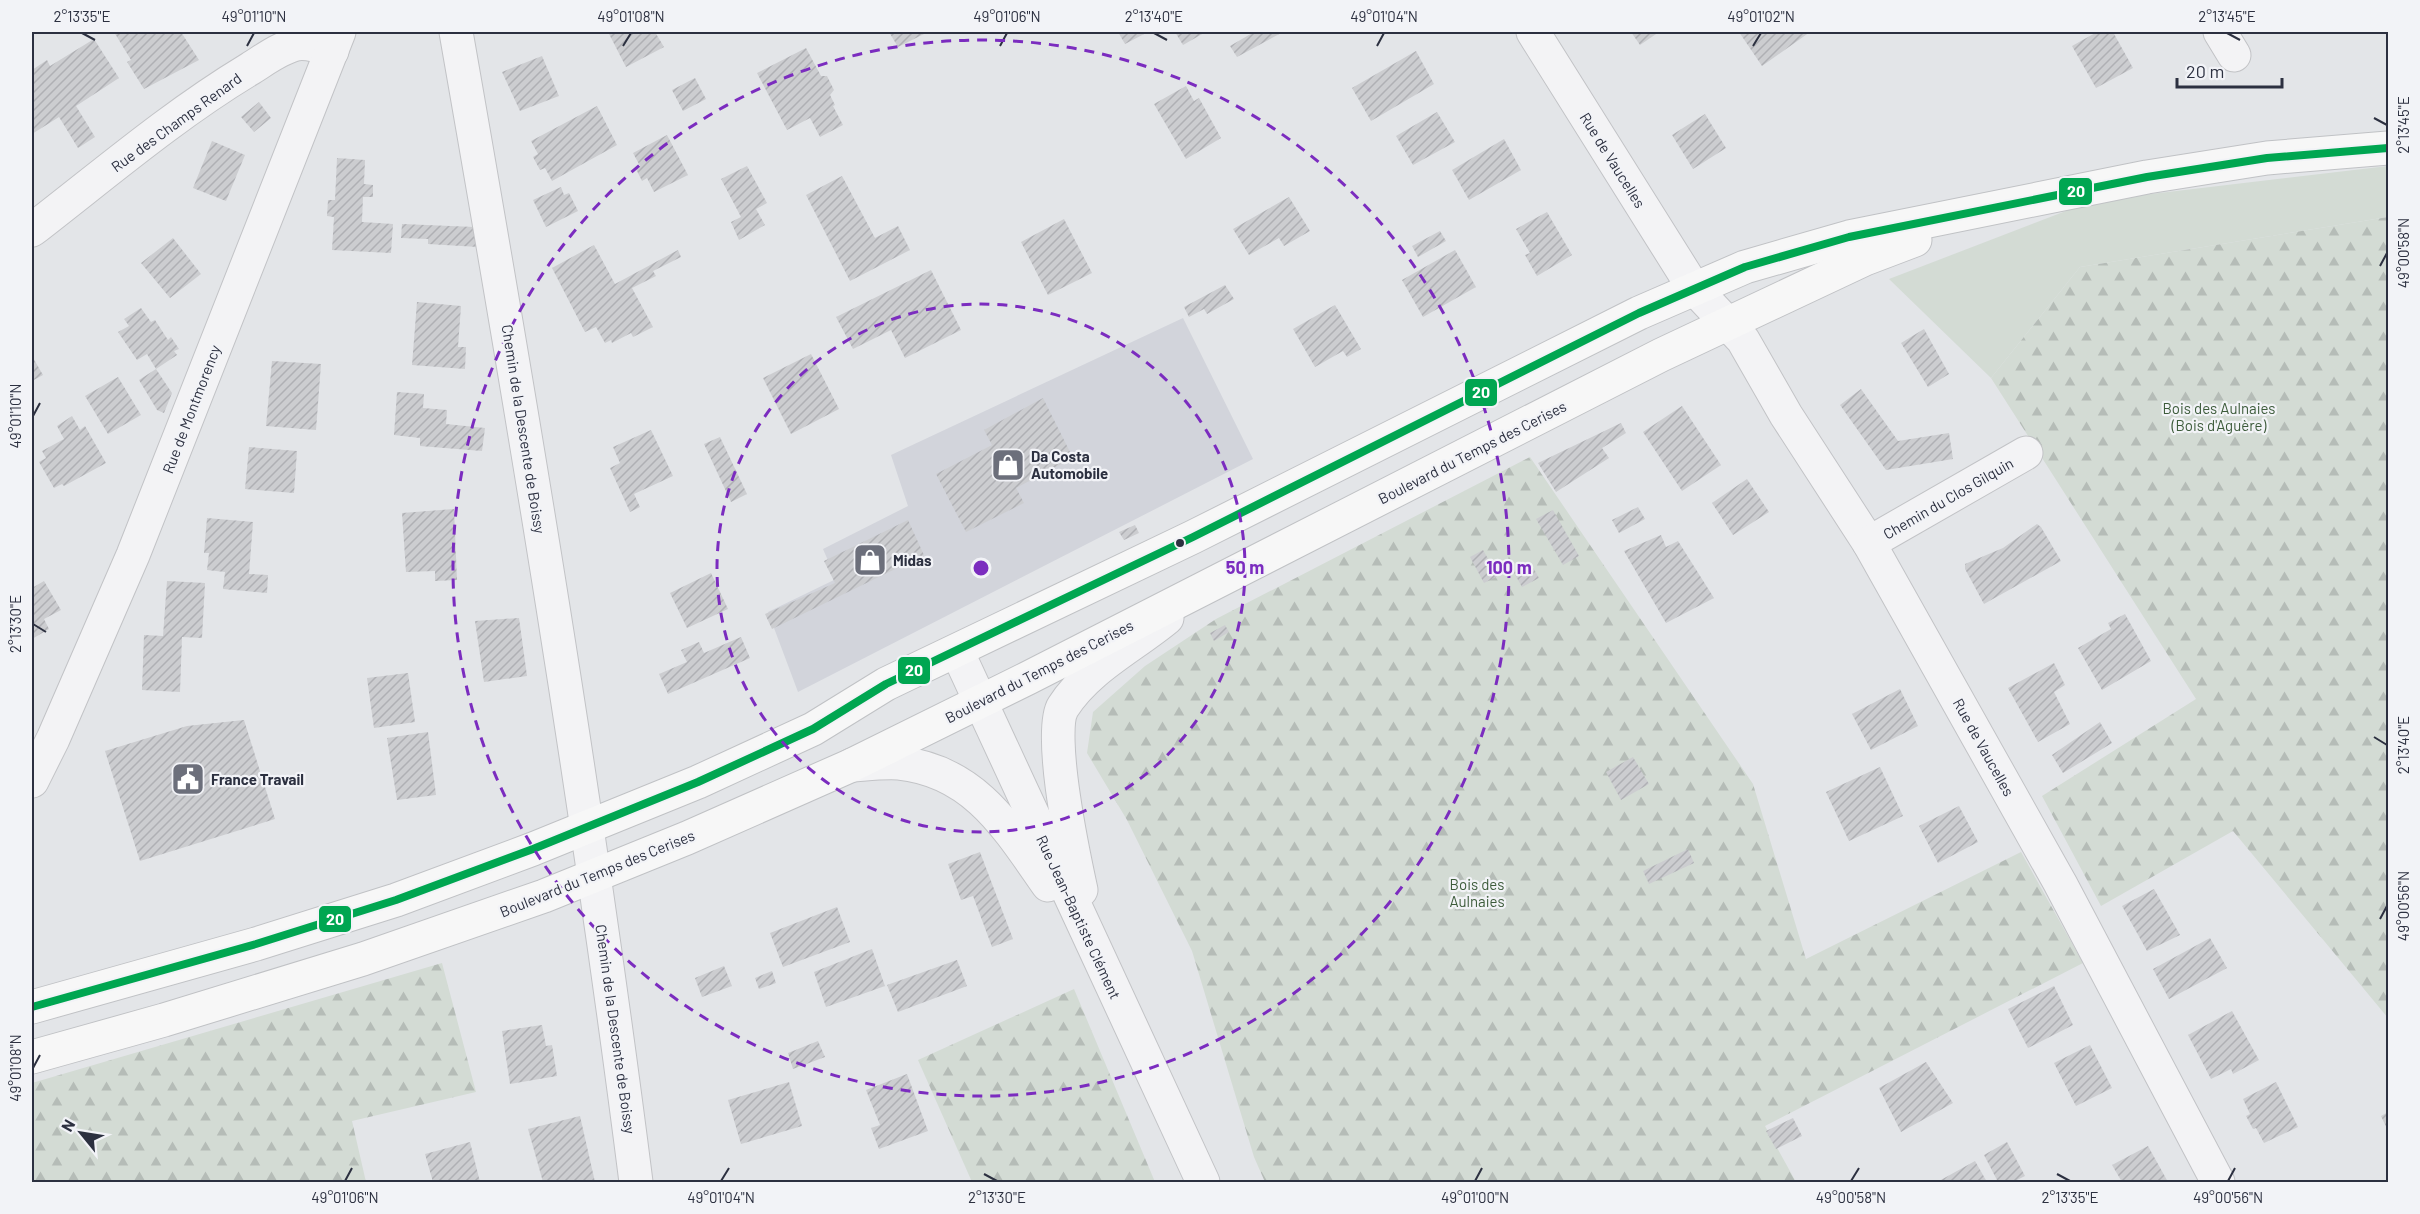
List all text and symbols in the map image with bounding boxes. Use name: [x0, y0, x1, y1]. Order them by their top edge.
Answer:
text: 2°13'35"E: [53, 7, 111, 25]
text: 49°01'10"N: [222, 7, 286, 25]
text: 49°01'08"N: [597, 7, 665, 25]
text: 49°01'06"N: [973, 7, 1041, 25]
text: 2°13'40"E: [1125, 7, 1183, 25]
text: 49°01'04"N: [1350, 7, 1418, 25]
text: 49°01'02"N: [1727, 7, 1795, 25]
text: 2°13'45"E: [2198, 7, 2256, 25]
scale bar: [2177, 51, 2282, 89]
text: 20 m: [2186, 60, 2224, 82]
street label: Rue des Champs Renard: [107, 69, 245, 175]
text: 2°13'45"E: [2394, 96, 2412, 154]
street label: Rue de Vaucelles: [1576, 109, 1650, 211]
line badge: 20: [2058, 177, 2093, 206]
text: 20: [2067, 181, 2085, 200]
text: 49°00'58"N: [2394, 218, 2412, 288]
street label: Chemin de la Descente de Boissy: [499, 323, 549, 535]
street label: Rue de Montmorency: [158, 342, 224, 476]
line badge: 20: [1464, 378, 1498, 407]
text: 20: [1472, 382, 1490, 401]
text: 49°01'10"N: [6, 384, 24, 448]
street label: Boulevard du Temps des Cerises: [1375, 397, 1569, 507]
park label: Bois des Aulnaies (Bois d'Aguère): [2162, 399, 2276, 434]
shop icon: Da Costa Automobile: [990, 447, 1026, 483]
place label: Da Costa Automobile: [1031, 447, 1108, 482]
street label: Chemin du Clos Gilquin: [1880, 453, 2016, 543]
unlabelled marker: [1174, 537, 1186, 549]
shop icon: Midas: [852, 542, 888, 578]
place label: Midas: [893, 551, 932, 569]
text: 50 m: [1226, 556, 1264, 578]
text: 100 m: [1486, 556, 1532, 578]
centre of rings: [971, 558, 991, 578]
text: 2°13'30"E: [6, 595, 24, 653]
street label: Boulevard du Temps des Cerises: [942, 616, 1136, 726]
line badge: 20: [897, 656, 931, 685]
text: 20: [905, 660, 923, 679]
street label: Rue de Vaucelles: [1950, 695, 2018, 799]
text: 2°13'40"E: [2394, 716, 2412, 774]
public building icon: France Travail: [170, 761, 206, 797]
place label: France Travail: [211, 770, 304, 788]
street label: Boulevard du Temps des Cerises: [497, 826, 697, 920]
street label: Rue Jean-Baptiste Clément: [1033, 832, 1125, 1002]
text: 49°00'56"N: [2394, 871, 2412, 941]
park label: Bois des Aulnaies: [1449, 875, 1505, 910]
line badge: 20: [318, 905, 352, 933]
text: 20: [326, 909, 344, 928]
street label: Chemin de la Descente de Boissy: [592, 923, 640, 1135]
text: 49°01'08"N: [6, 1034, 24, 1102]
north arrow: [51, 1103, 111, 1163]
text: N: [57, 1116, 78, 1135]
text: 49°01'06"N: [311, 1188, 379, 1206]
text: 49°01'04"N: [687, 1188, 755, 1206]
text: 2°13'30"E: [968, 1188, 1026, 1206]
text: 49°01'00"N: [1441, 1188, 1509, 1206]
text: 49°00'58"N: [1816, 1188, 1886, 1206]
text: 2°13'35"E: [2041, 1188, 2099, 1206]
text: 49°00'56"N: [2193, 1188, 2263, 1206]

